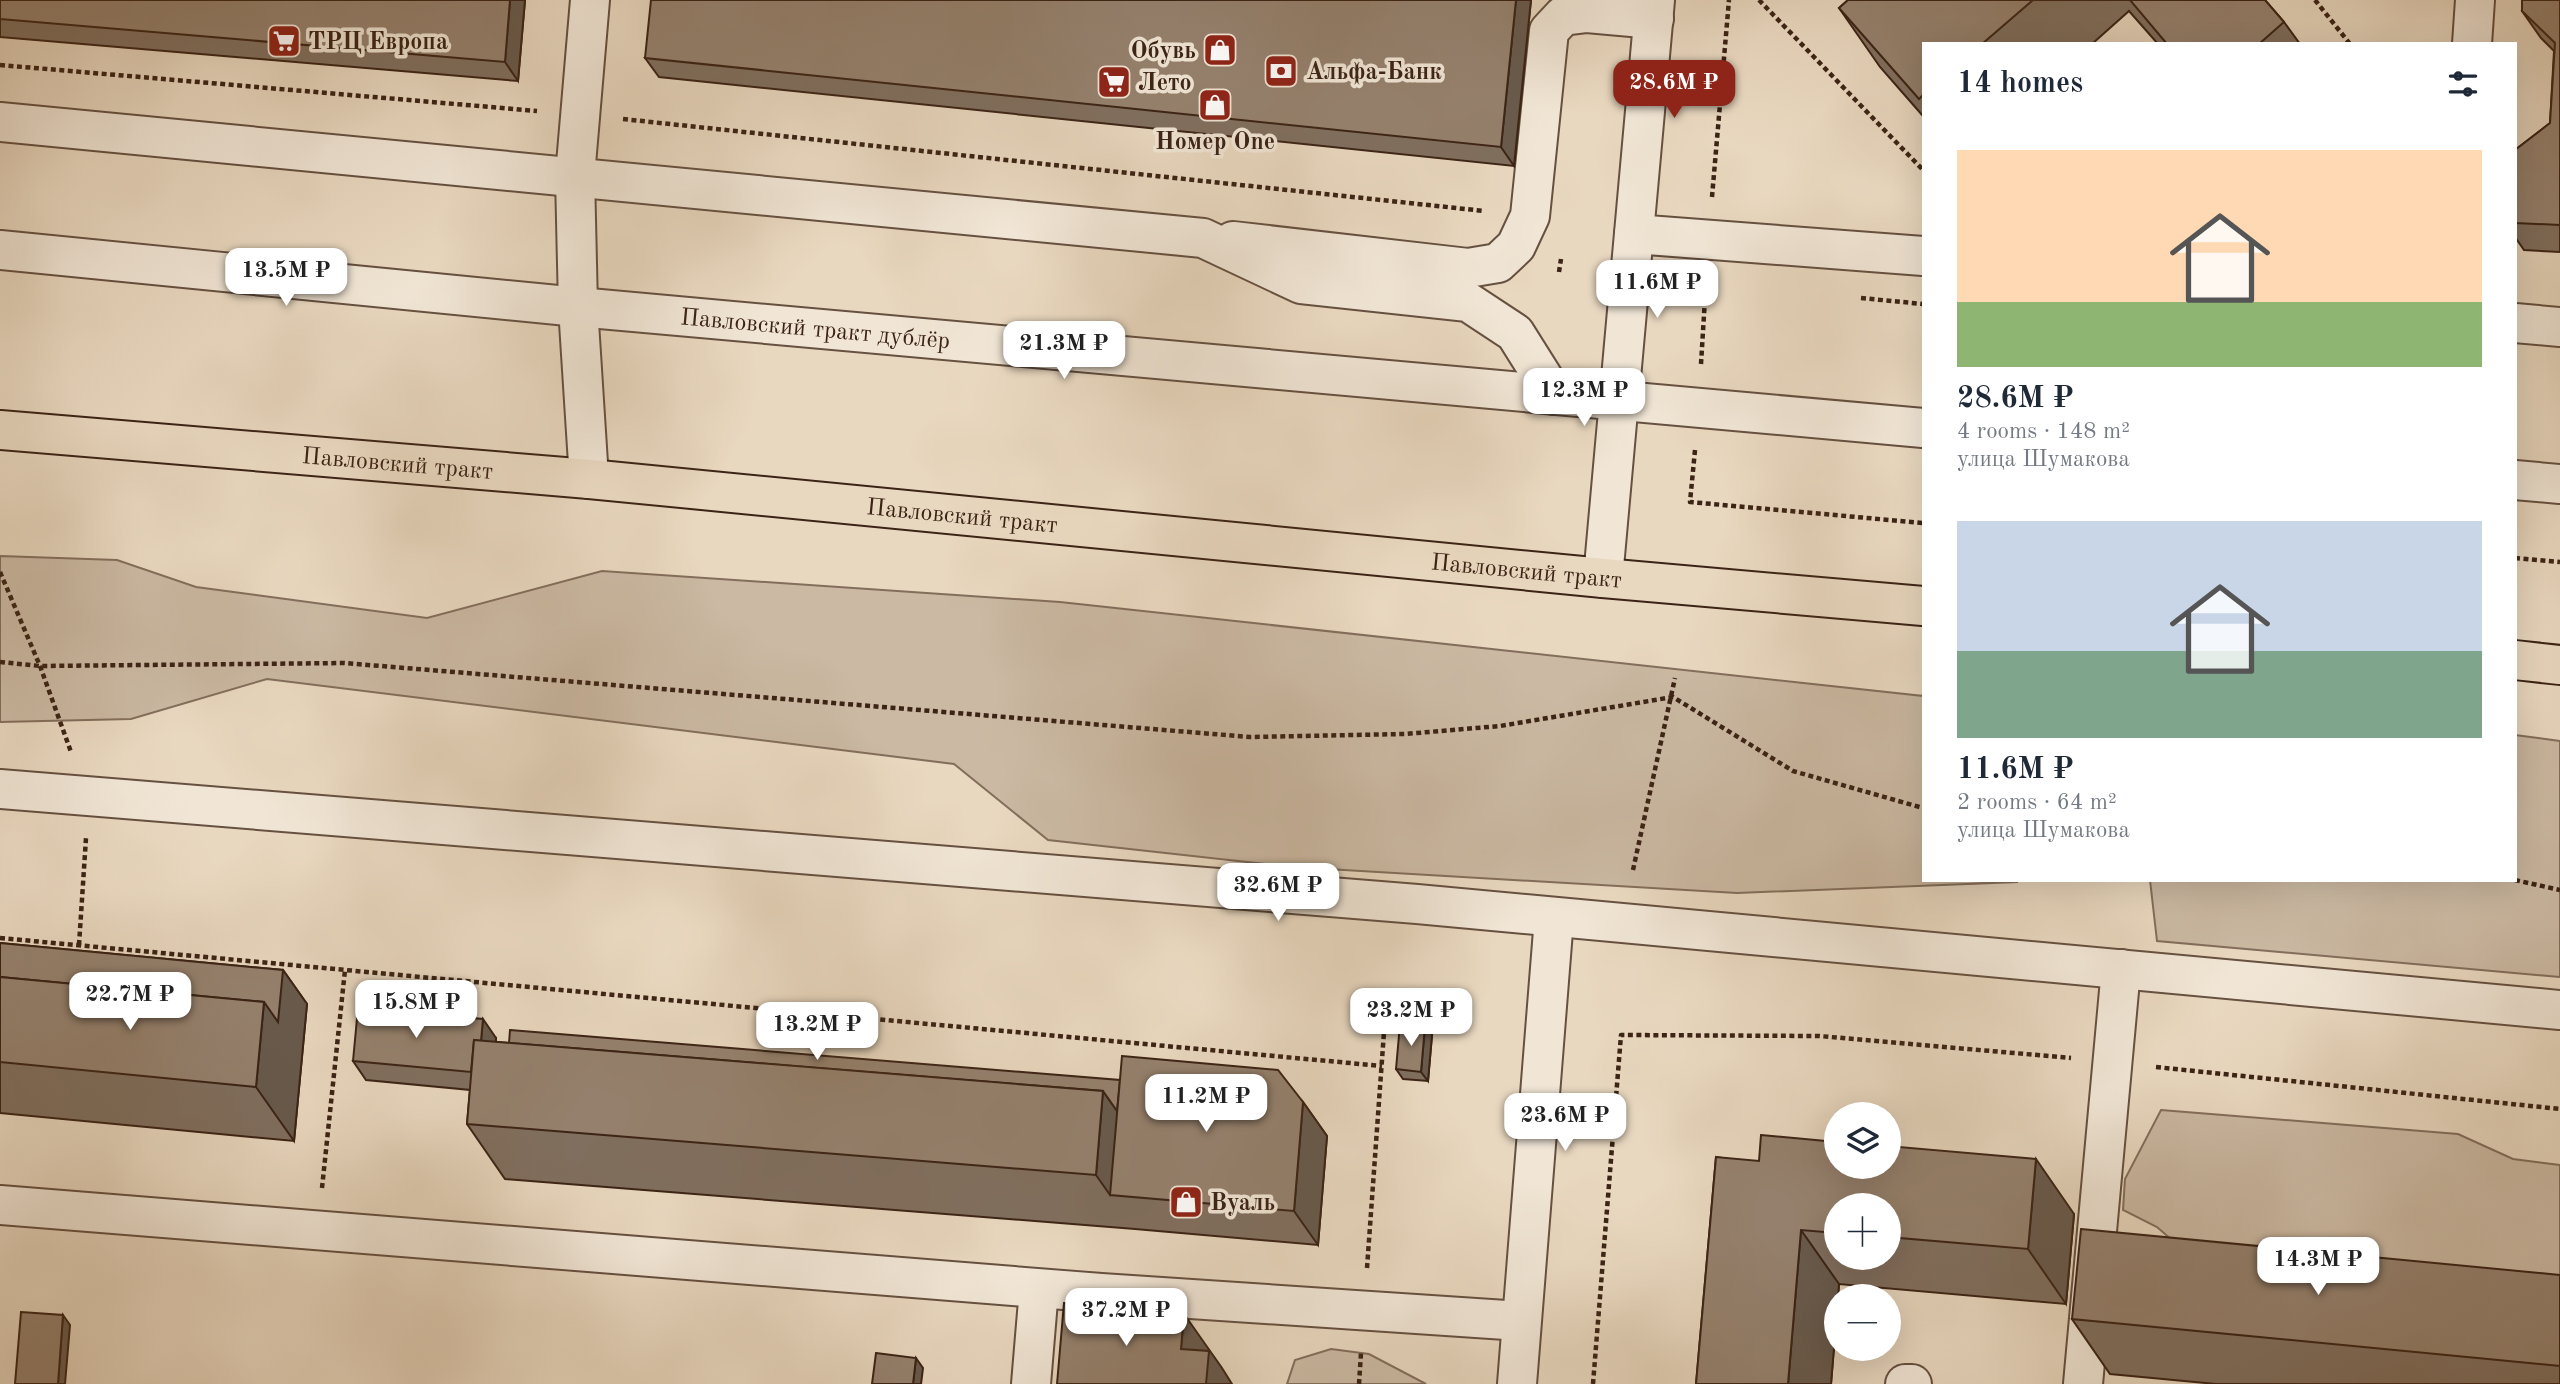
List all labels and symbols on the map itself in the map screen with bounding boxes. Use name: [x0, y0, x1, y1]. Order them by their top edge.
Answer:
supermarket icon: ТРЦ Европа: [265, 22, 303, 60]
place label: ТРЦ Европа: [308, 31, 448, 55]
shop icon: Обувь: [1201, 31, 1239, 69]
place label: Обувь: [1130, 40, 1196, 64]
bank icon: Альфа-Банк: [1262, 52, 1300, 90]
pin: 28.6M ₽: [1609, 60, 1739, 120]
place label: Альфа-Банк: [1306, 61, 1442, 85]
supermarket icon: Лето: [1095, 63, 1133, 101]
place label: Лето: [1138, 72, 1192, 96]
shop icon: Номер One: [1196, 86, 1234, 124]
place label: Номер One: [1155, 131, 1275, 155]
pin: 13.5M ₽: [221, 248, 351, 308]
pin: 11.6M ₽: [1592, 260, 1722, 320]
street label: Павловский тракт дублёр: [679, 306, 951, 354]
pin: 21.3M ₽: [999, 322, 1129, 381]
pin: 12.3M ₽: [1519, 368, 1649, 428]
street label: Павловский тракт: [301, 445, 494, 485]
street label: Павловский тракт: [865, 496, 1059, 539]
street label: Павловский тракт: [1430, 551, 1623, 594]
pin: 32.6M ₽: [1213, 864, 1343, 923]
pin: 22.7M ₽: [65, 972, 195, 1032]
pin: 15.8M ₽: [351, 981, 481, 1040]
pin: 23.2M ₽: [1346, 988, 1476, 1048]
pin: 13.2M ₽: [752, 1002, 882, 1062]
pin: 11.2M ₽: [1141, 1074, 1271, 1134]
pin: 23.6M ₽: [1500, 1094, 1630, 1153]
shop icon: Вуаль: [1167, 1183, 1205, 1221]
place label: Вуаль: [1210, 1192, 1275, 1216]
pin: 14.3M ₽: [2253, 1238, 2383, 1297]
pin: 37.2M ₽: [1061, 1288, 1191, 1348]

